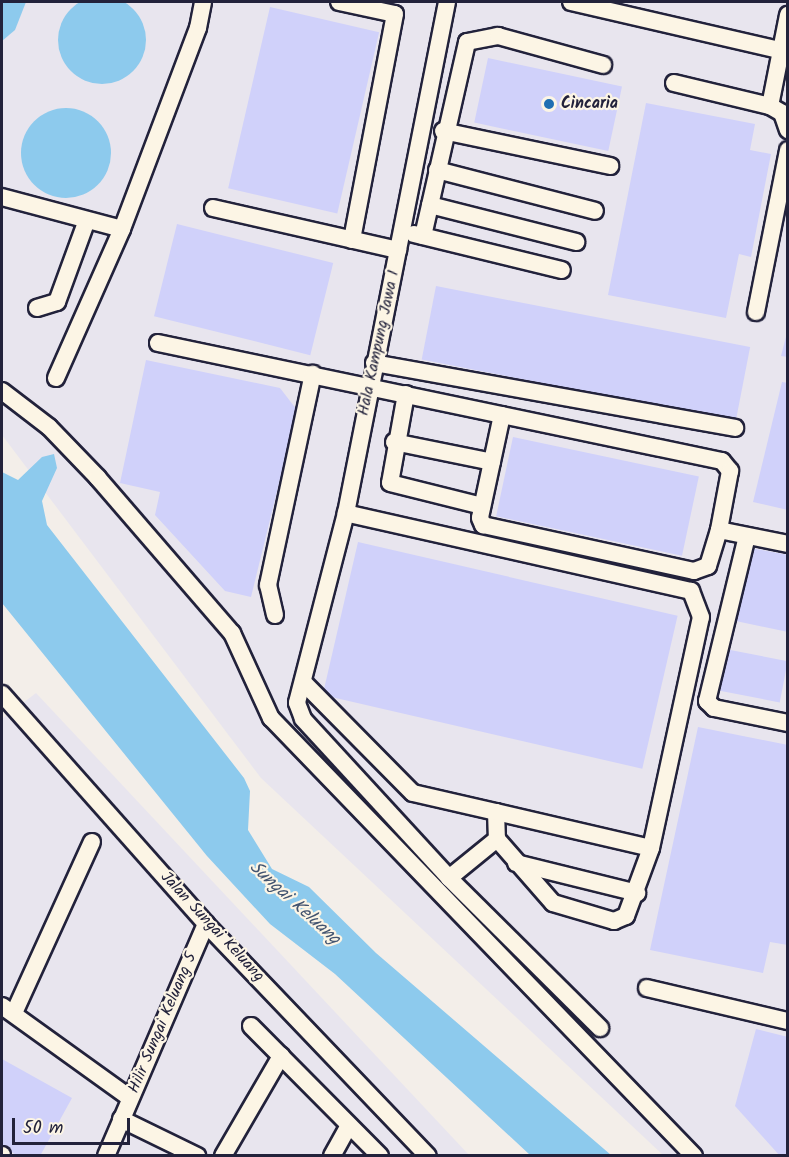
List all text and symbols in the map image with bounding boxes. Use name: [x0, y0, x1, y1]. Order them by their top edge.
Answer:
place label: Cincaria: [561, 94, 618, 114]
marker: Cincaria: [542, 97, 556, 111]
street label: Hala Kampung Jawa 1: [354, 268, 404, 418]
water label: Sungai Keluang: [244, 858, 344, 950]
street label: Jalan Sungai Keluang: [156, 868, 268, 986]
street label: Hilir Sungai Keluang 5: [125, 950, 201, 1096]
scale bar: [15, 1106, 134, 1144]
text: 50 m: [23, 1114, 63, 1143]

